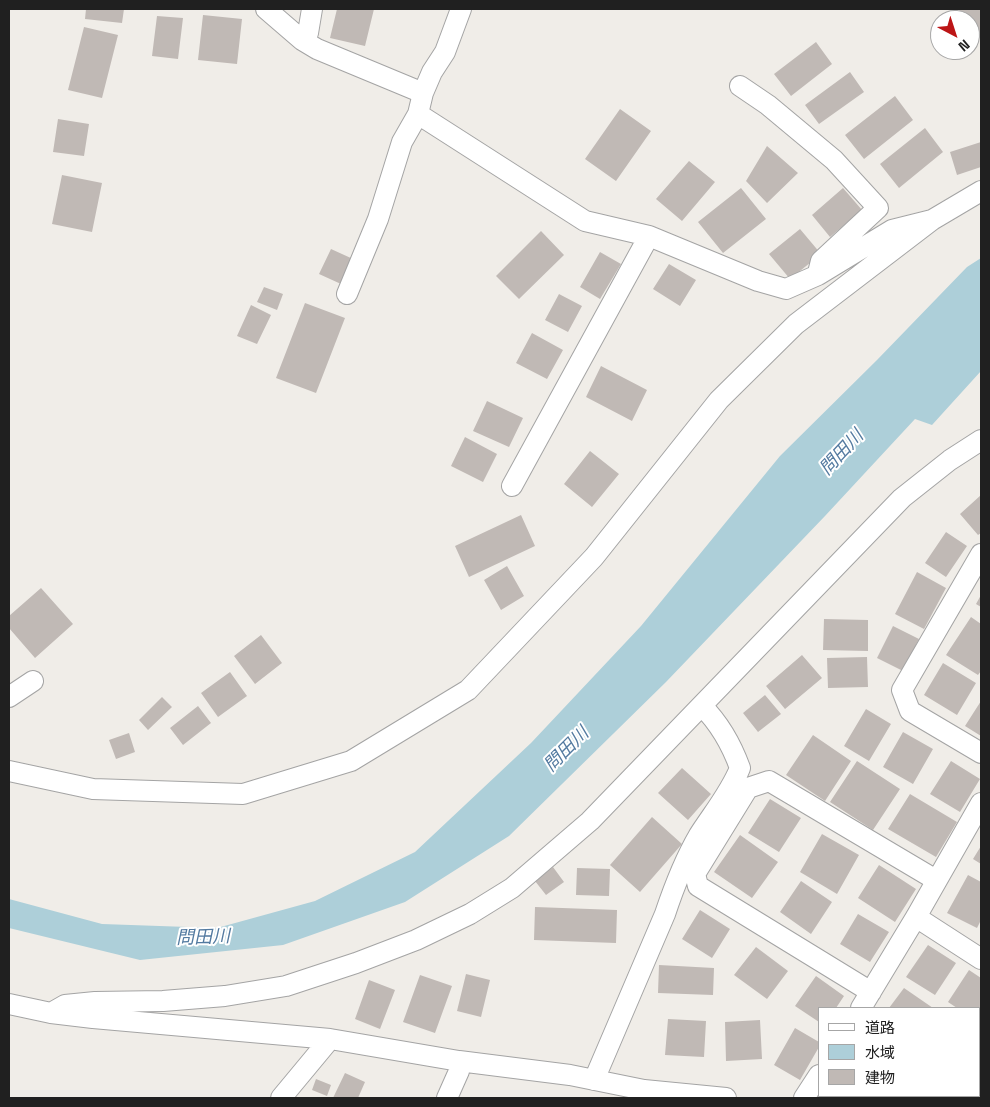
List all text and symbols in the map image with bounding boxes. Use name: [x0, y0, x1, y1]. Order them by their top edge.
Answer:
north arrow: [930, 10, 980, 60]
text: N: [955, 36, 973, 56]
water label: 問田川: [816, 426, 868, 480]
water label: 問田川: [540, 723, 594, 777]
water label: 問田川: [176, 926, 230, 950]
legend: [818, 1007, 980, 1097]
text: 道路: [865, 1018, 895, 1037]
text: 水域: [865, 1043, 895, 1062]
text: 建物: [865, 1068, 895, 1087]

